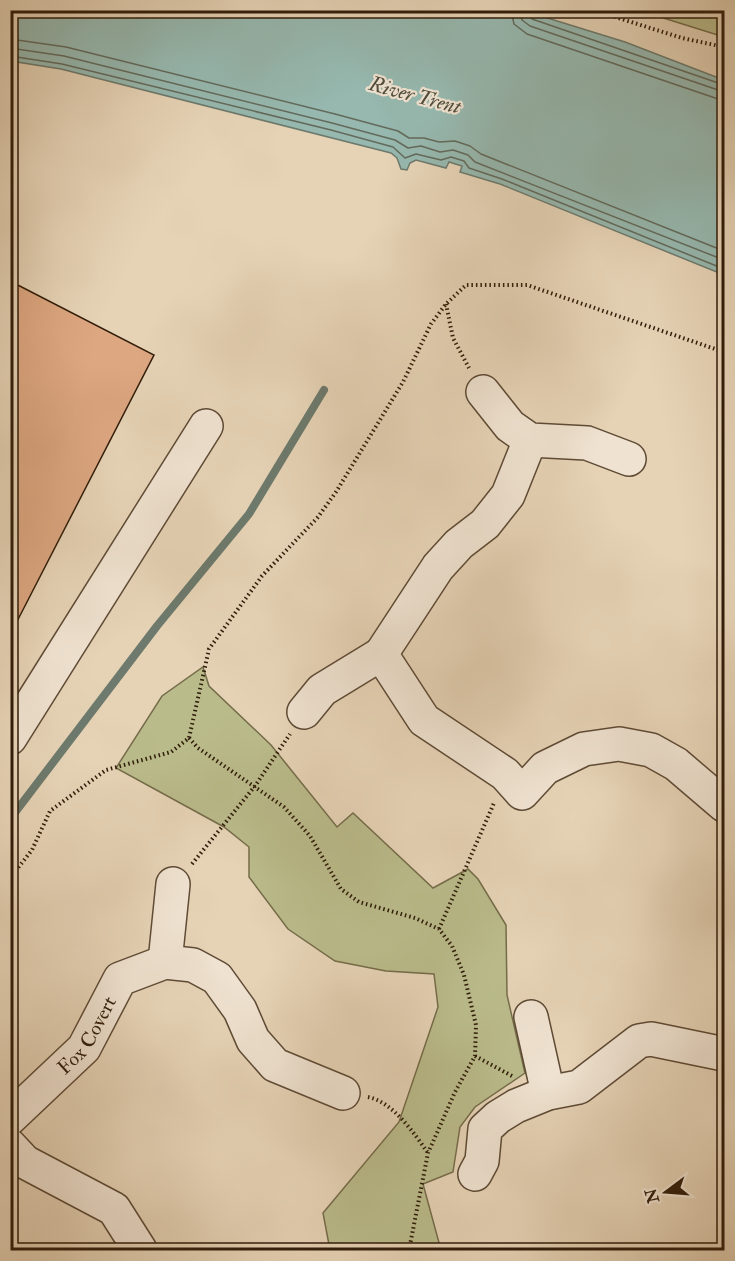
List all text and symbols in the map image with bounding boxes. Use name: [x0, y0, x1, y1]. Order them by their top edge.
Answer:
water label: River Trent: [365, 70, 465, 121]
street label: Fox Covert: [52, 992, 122, 1080]
north arrow: [636, 1162, 696, 1222]
text: N: [641, 1186, 664, 1206]

